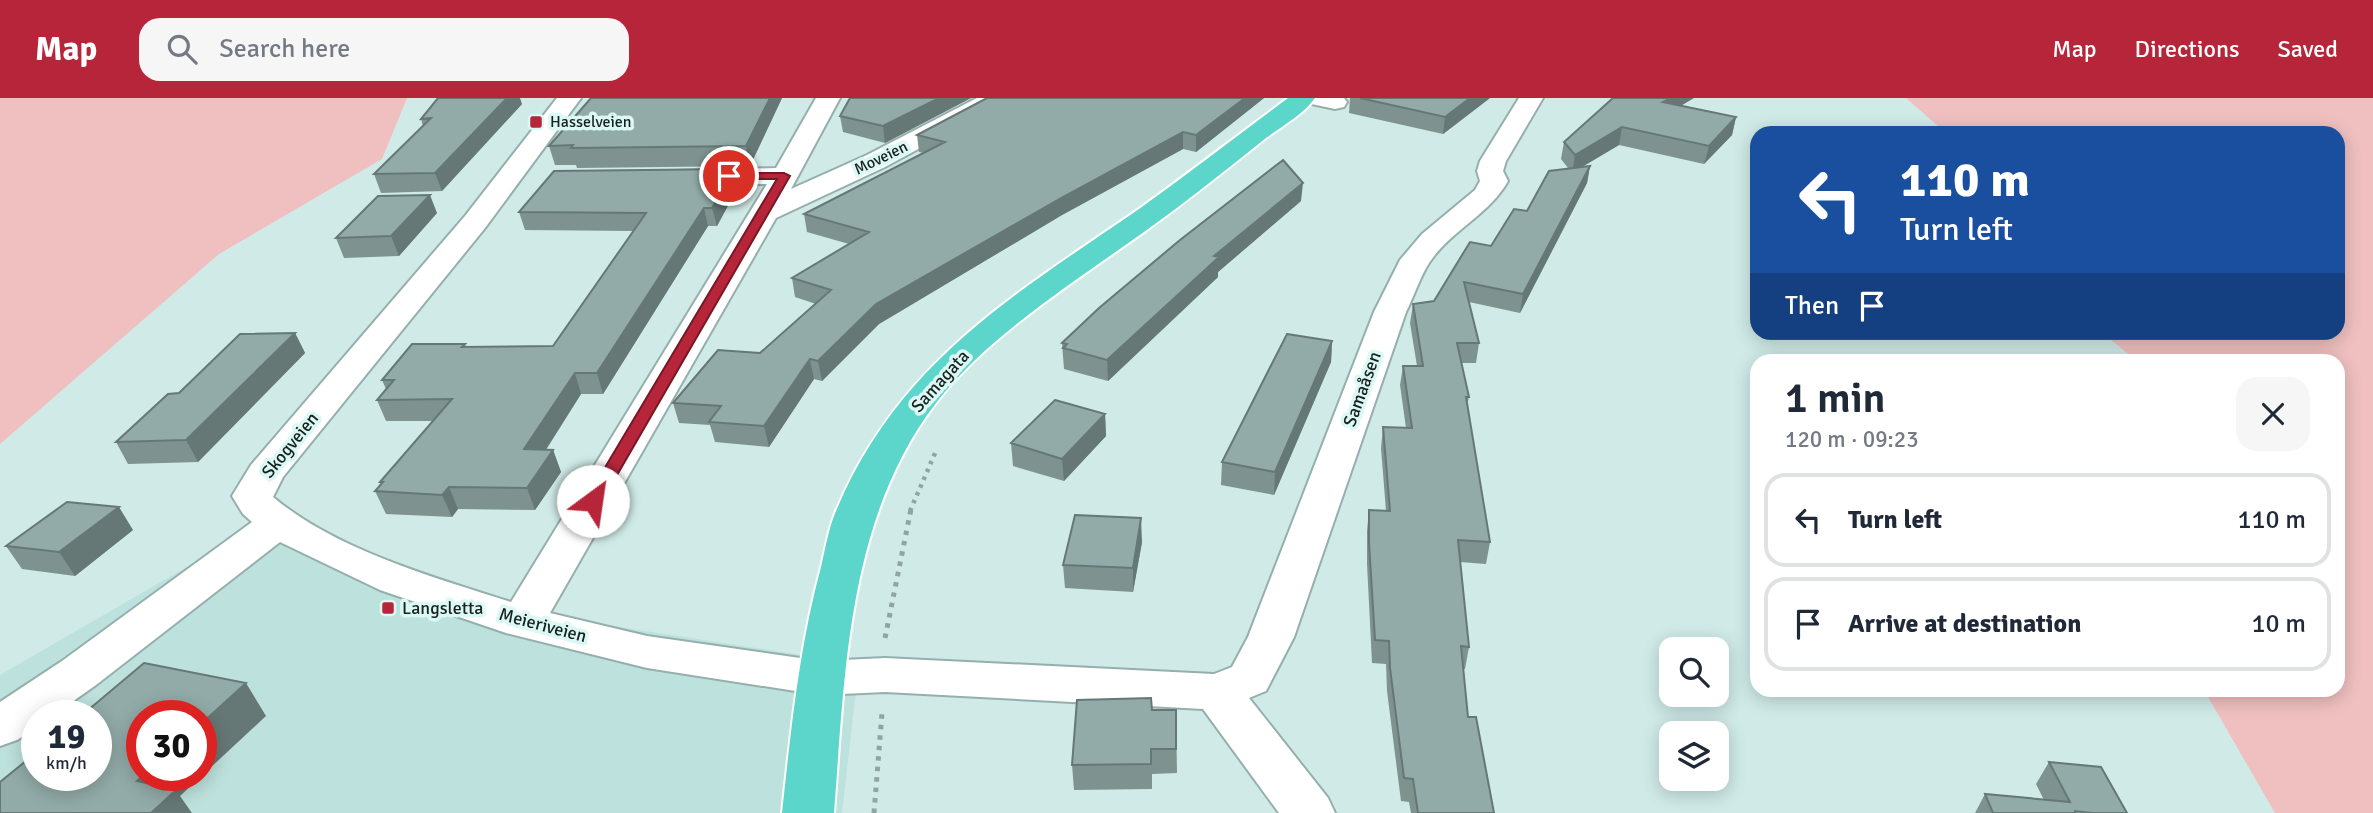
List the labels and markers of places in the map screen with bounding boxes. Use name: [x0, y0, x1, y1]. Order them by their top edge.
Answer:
place label: Hasselveien: [550, 112, 632, 132]
marker: Hasselveien: [528, 114, 544, 130]
pin: [699, 146, 759, 206]
place label: Langsletta: [402, 597, 483, 619]
marker: Langsletta: [380, 600, 396, 616]

